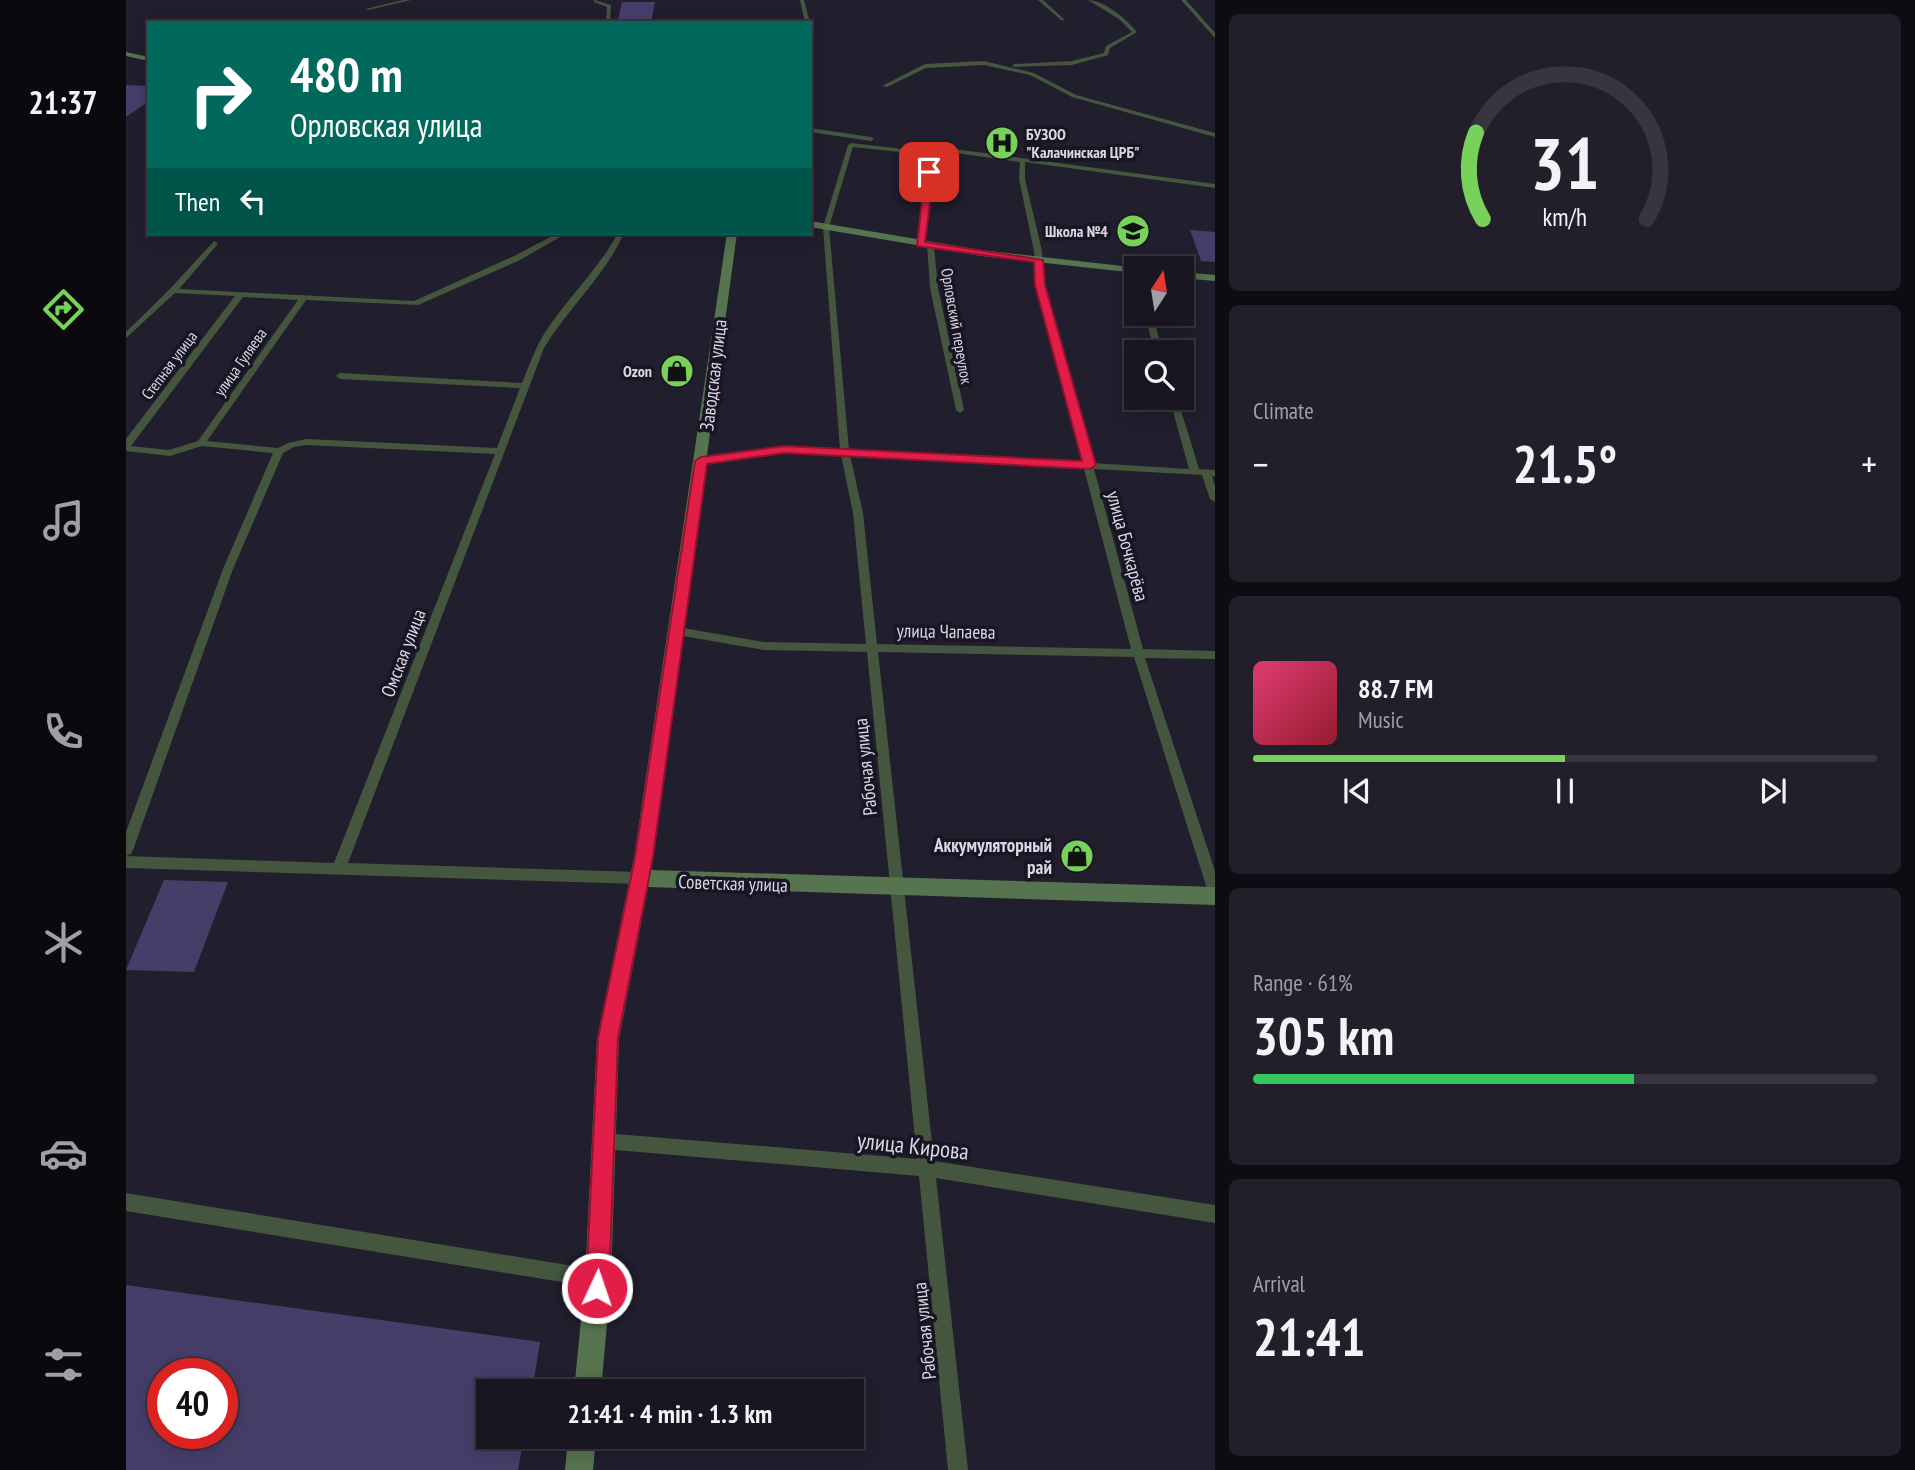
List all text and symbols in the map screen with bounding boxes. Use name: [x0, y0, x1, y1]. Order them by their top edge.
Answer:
text: 480 m: [290, 42, 403, 106]
icon: right: [175, 49, 266, 140]
text: 21:37: [28, 81, 98, 123]
text: Орловская улица: [290, 104, 482, 146]
text: 31: [1530, 115, 1600, 209]
hospital icon: БУЗОО "Калачинская ЦРБ": [983, 124, 1021, 162]
place label: БУЗОО "Калачинская ЦРБ": [1026, 124, 1140, 162]
pin: [899, 142, 959, 202]
icon: arrive: [910, 153, 948, 191]
icon: left: [234, 182, 272, 220]
text: Then: [175, 185, 220, 218]
text: km/h: [1543, 200, 1587, 232]
school or university icon: Школа №4: [1114, 212, 1152, 250]
place label: Школа №4: [1045, 221, 1108, 241]
north arrow: [1124, 256, 1194, 326]
map controls: [1124, 256, 1194, 410]
street label: Орловский переулок: [937, 267, 977, 386]
icon: directions: [39, 285, 88, 334]
street label: Заводская улица: [694, 318, 732, 432]
street label: улица Гуляева: [209, 324, 271, 400]
street label: Степная улица: [137, 327, 201, 403]
button: search: [1124, 340, 1194, 410]
shop icon: Ozon: [658, 352, 696, 390]
place label: Ozon: [623, 361, 652, 381]
text: Climate: [1253, 396, 1314, 425]
text: 21.5°: [1513, 430, 1617, 497]
text: −: [1253, 439, 1269, 488]
text: +: [1861, 439, 1877, 488]
street label: улица Бочкарёва: [1102, 488, 1154, 604]
icon: music: [39, 496, 88, 545]
street label: Омская улица: [375, 606, 431, 700]
street label: улица Чапаева: [896, 618, 996, 644]
text: 88.7 FM: [1358, 672, 1433, 705]
text: Music: [1358, 705, 1404, 734]
icon: phone: [39, 707, 88, 756]
street label: Рабочая улица: [848, 717, 882, 817]
icon: previous: [1338, 772, 1376, 810]
icon: pause: [1546, 772, 1584, 810]
icon: next: [1754, 772, 1792, 810]
place label: Аккумуляторный рай: [933, 833, 1052, 879]
shop icon: Аккумуляторный рай: [1058, 837, 1096, 875]
street label: Советская улица: [678, 869, 788, 897]
icon: climate: [39, 918, 88, 967]
text: Range · 61%: [1253, 968, 1353, 997]
text: 305 km: [1253, 1002, 1394, 1069]
street label: улица Кирова: [856, 1125, 970, 1166]
icon: car: [39, 1129, 88, 1178]
position arrow: [560, 1251, 634, 1325]
text: Arrival: [1253, 1269, 1305, 1298]
street label: Рабочая улица: [907, 1281, 941, 1381]
text: 21:41: [1253, 1303, 1365, 1370]
icon: filters: [39, 1340, 88, 1389]
speed limit sign: 40: [147, 1358, 238, 1449]
text: 21:41 · 4 min · 1.3 km: [568, 1397, 772, 1430]

